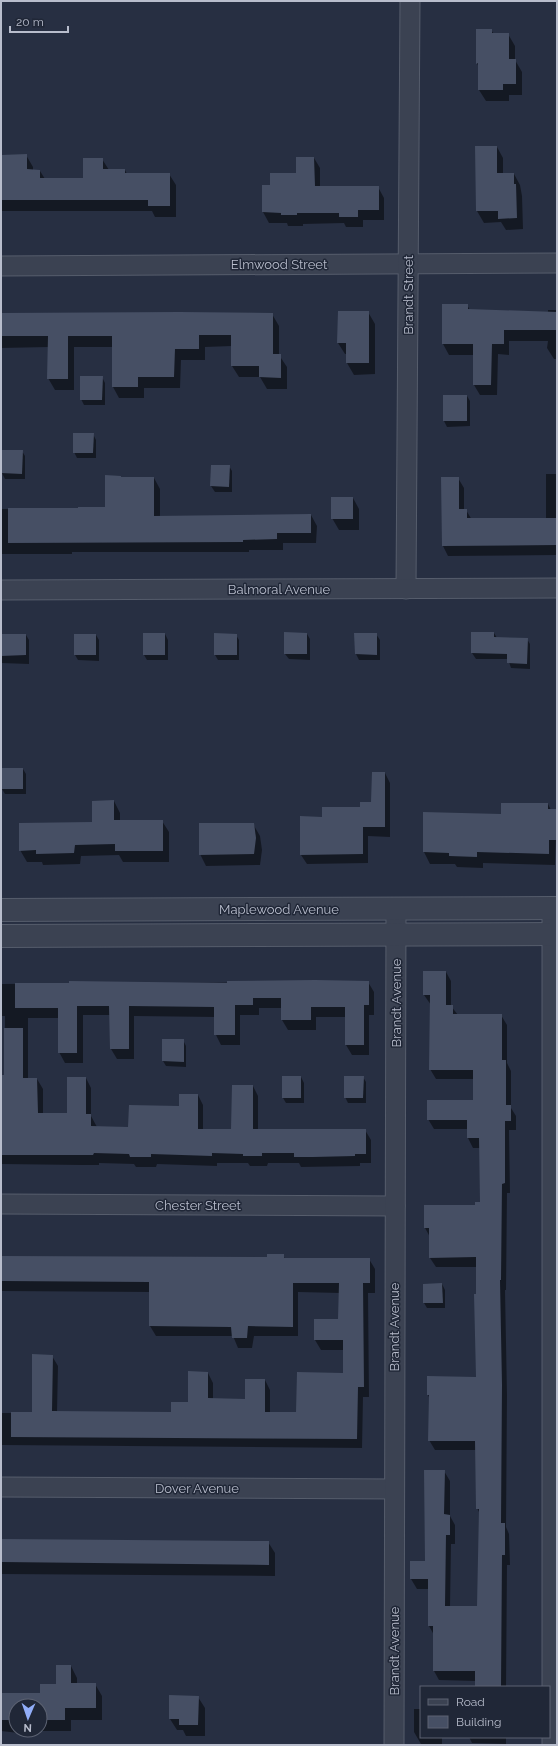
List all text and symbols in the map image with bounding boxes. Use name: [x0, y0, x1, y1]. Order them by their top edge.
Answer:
scale bar: [10, 8, 68, 34]
text: 20 m: [16, 15, 44, 29]
street label: Brandt Street: [401, 255, 416, 335]
street label: Elmwood Street: [231, 257, 328, 272]
street label: Balmoral Avenue: [228, 582, 330, 597]
street label: Maplewood Avenue: [219, 902, 339, 917]
street label: Brandt Avenue: [389, 958, 404, 1047]
street label: Chester Street: [155, 1198, 242, 1213]
street label: Brandt Avenue: [387, 1282, 402, 1371]
street label: Dover Avenue: [155, 1481, 239, 1496]
street label: Brandt Avenue: [387, 1606, 402, 1695]
legend: [420, 1686, 550, 1738]
text: Road: [456, 1695, 485, 1709]
north arrow: [8, 1698, 48, 1738]
text: Building: [456, 1715, 502, 1729]
text: N: [23, 1721, 32, 1734]

